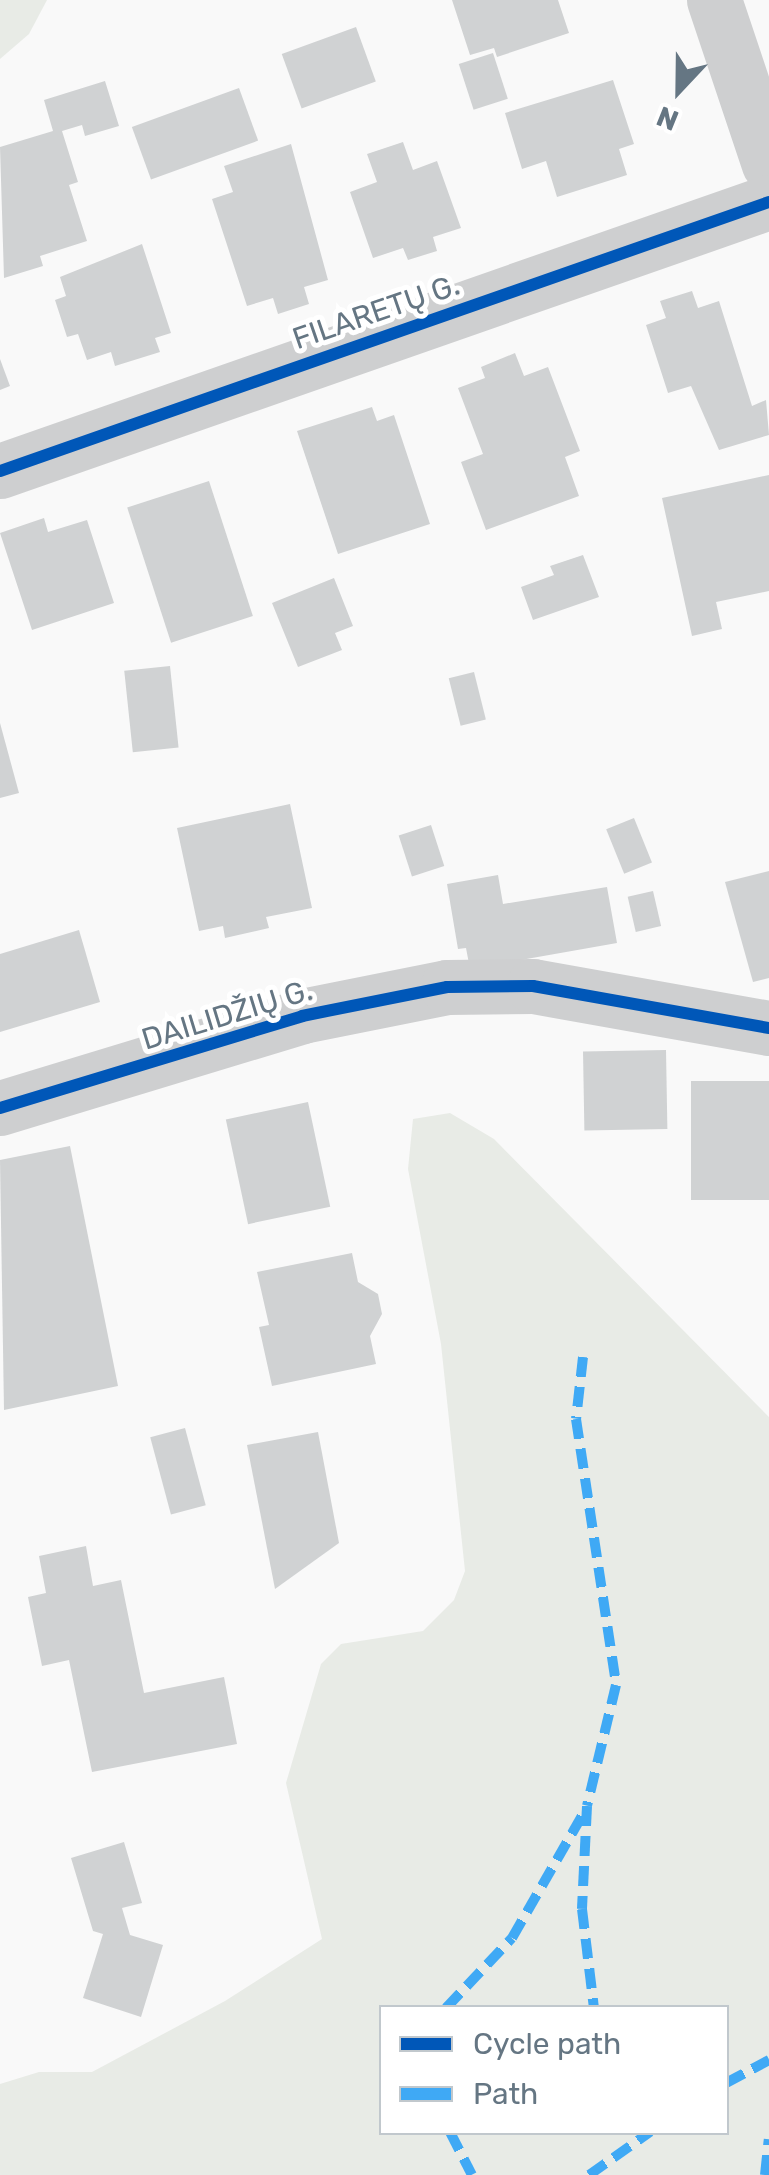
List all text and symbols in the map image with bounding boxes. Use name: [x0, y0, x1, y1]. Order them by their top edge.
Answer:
north arrow: [629, 40, 729, 140]
text: N: [652, 99, 683, 137]
street label: FILARETŲ G.: [288, 267, 464, 357]
street label: DAILIDŽIŲ G.: [137, 972, 317, 1058]
legend: [379, 2005, 729, 2135]
text: Cycle path: [473, 2026, 621, 2062]
text: Path: [473, 2076, 538, 2112]

